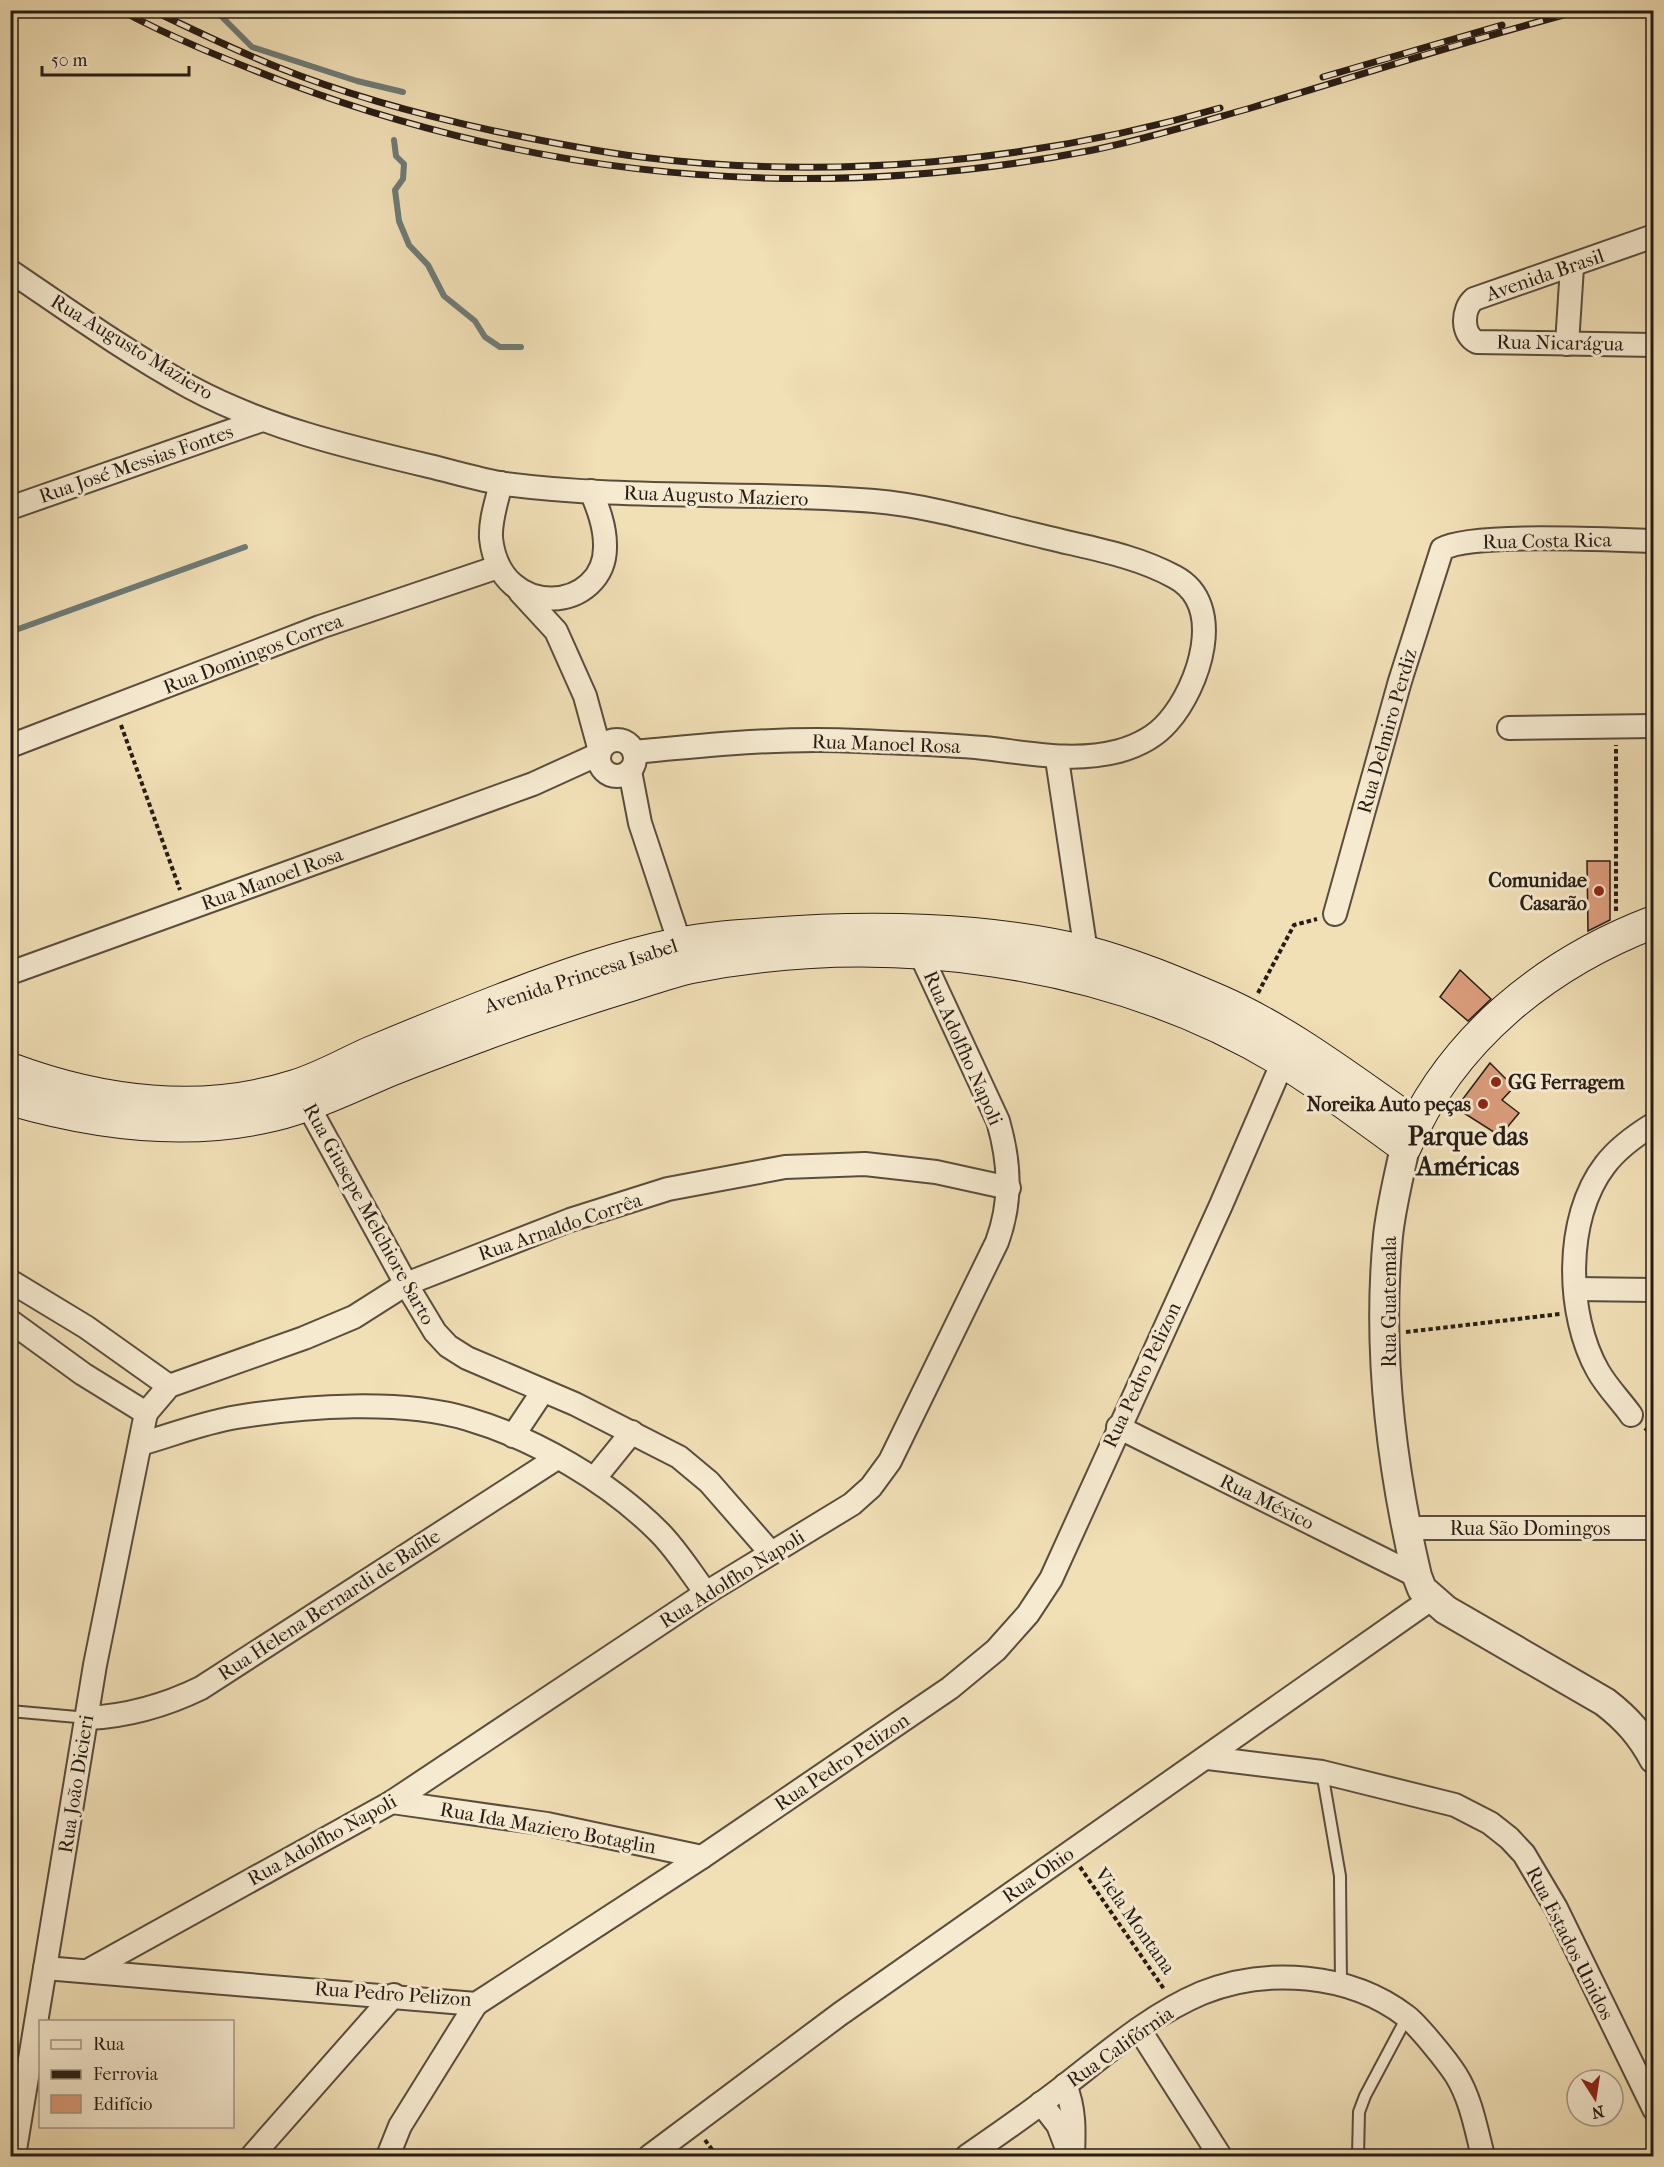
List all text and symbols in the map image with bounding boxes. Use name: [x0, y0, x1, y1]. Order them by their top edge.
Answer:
scale bar: [42, 39, 189, 77]
text: 50 m: [51, 50, 88, 71]
street label: Avenida Brasil: [1482, 244, 1608, 306]
street label: Rua Augusto Maziero: [47, 290, 217, 404]
street label: Rua Nicarágua: [1496, 330, 1625, 356]
street label: Rua José Messias Fontes: [36, 420, 236, 508]
street label: Rua Augusto Maziero: [623, 481, 809, 511]
street label: Rua Costa Rica: [1482, 528, 1612, 554]
street label: Rua Domingos Correa: [160, 609, 347, 699]
street label: Rua Delmiro Perdiz: [1352, 646, 1422, 816]
street label: Rua Manoel Rosa: [811, 730, 962, 758]
street label: Rua Manoel Rosa: [198, 842, 347, 915]
place label: Comunidae Casarão: [1488, 869, 1587, 915]
marker: Comunidae Casarão: [1592, 884, 1606, 898]
street label: Avenida Princesa Isabel: [481, 934, 681, 1018]
street label: Rua Adolfho Napoli: [919, 967, 1007, 1129]
place label: GG Ferragem: [1508, 1071, 1625, 1094]
marker: GG Ferragem: [1489, 1075, 1503, 1089]
place label: Noreika Auto peças: [1306, 1093, 1472, 1117]
marker: Noreika Auto peças: [1476, 1097, 1490, 1111]
street label: Rua Giusepe Melchiore Sarto: [298, 1099, 440, 1329]
district label: Parque das Américas: [1408, 1121, 1529, 1182]
street label: Rua Arnaldo Corrêa: [475, 1188, 646, 1266]
street label: Rua Guatemala: [1378, 1236, 1401, 1368]
street label: Rua Pedro Pelizon: [1098, 1298, 1186, 1451]
street label: Rua México: [1216, 1469, 1318, 1535]
street label: Rua São Domingos: [1450, 1517, 1610, 1540]
street label: Rua Helena Bernardi de Bafile: [214, 1524, 444, 1686]
street label: Rua Adolfho Napoli: [655, 1525, 809, 1633]
street label: Rua Pedro Pelizon: [770, 1708, 914, 1816]
street label: Rua João Dicieri: [54, 1713, 98, 1855]
street label: Rua Adolfho Napoli: [243, 1789, 401, 1891]
street label: Rua Ida Maziero Botaglin: [438, 1798, 658, 1858]
street label: Rua Ohio: [998, 1842, 1078, 1908]
street label: Rua Estados Unidos: [1521, 1862, 1619, 2024]
street label: Viela Montana: [1089, 1863, 1181, 1979]
street label: Rua Pedro Pelizon: [314, 1977, 473, 2011]
street label: Rua Califórnia: [1062, 2001, 1178, 2092]
legend: [39, 2020, 234, 2128]
text: Rua: [93, 2034, 125, 2055]
text: Ferrovia: [93, 2064, 159, 2085]
north arrow: [1565, 2068, 1625, 2128]
text: Edifício: [93, 2094, 152, 2115]
text: N: [1589, 2102, 1606, 2123]

